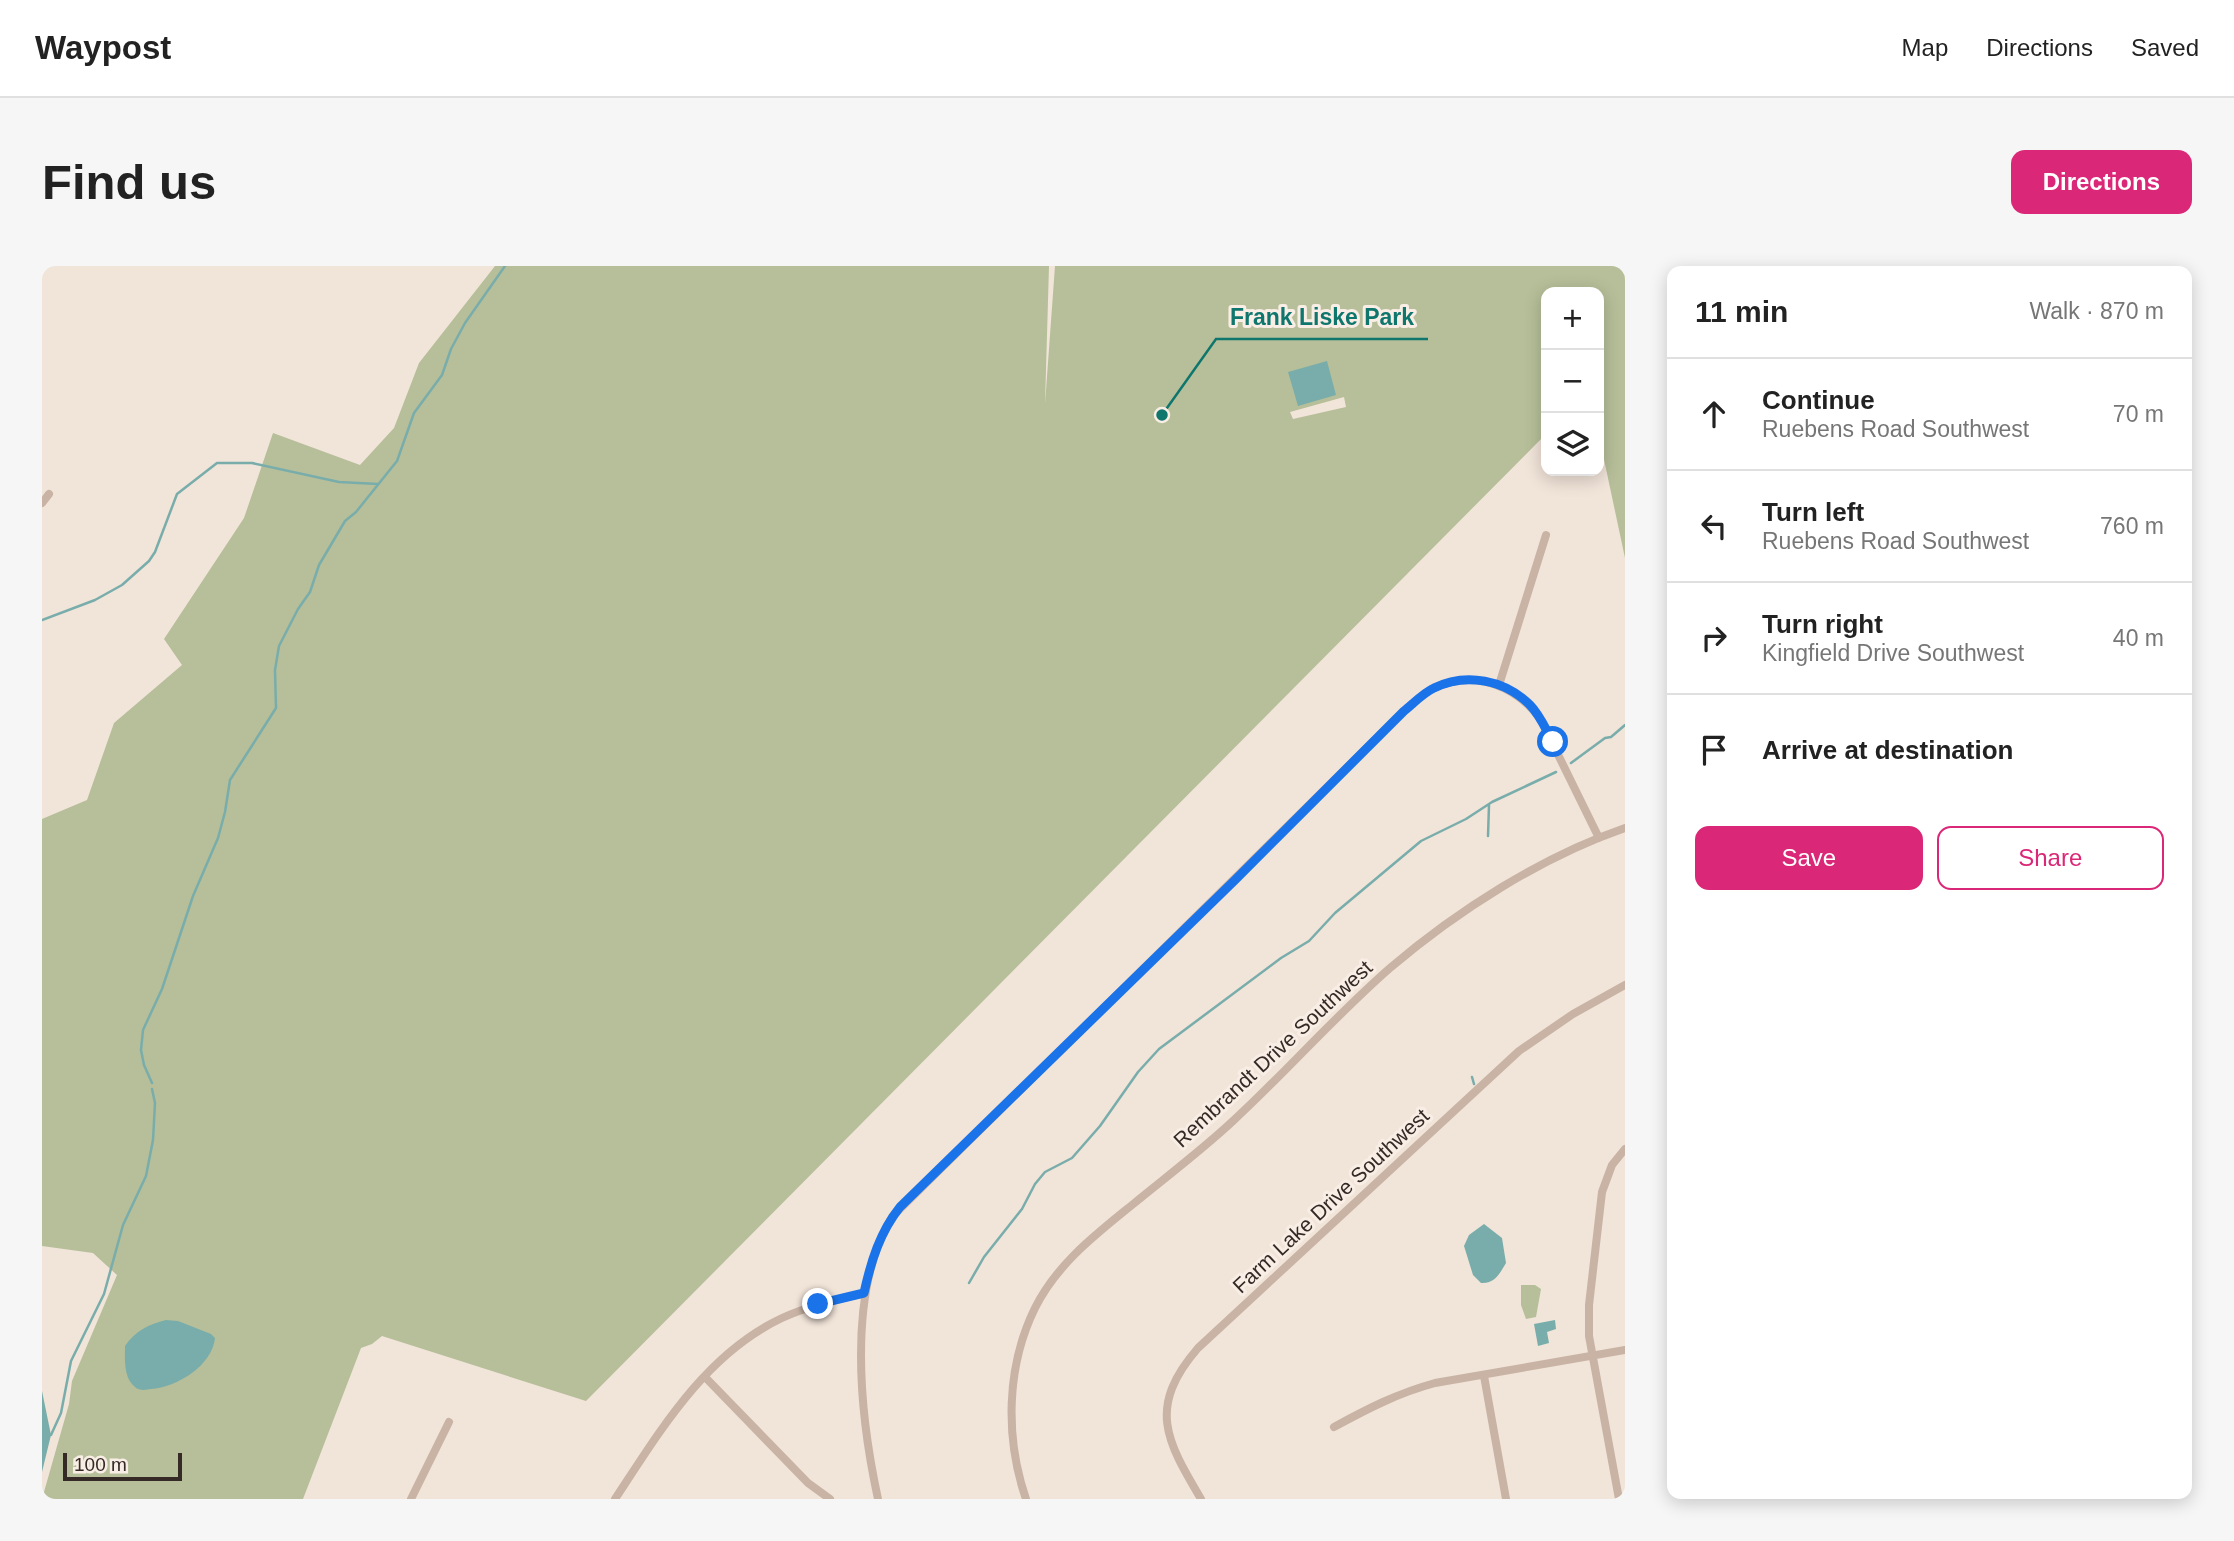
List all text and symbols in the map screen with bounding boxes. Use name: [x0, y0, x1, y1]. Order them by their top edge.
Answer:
text: Waypost: [35, 29, 171, 66]
text: Map: [1902, 34, 1948, 61]
text: Directions: [1986, 34, 2093, 61]
text: Saved: [2131, 34, 2199, 61]
button: Directions: [2011, 150, 2192, 214]
text: Find us: [42, 155, 216, 209]
map controls: [1541, 287, 1604, 476]
button: +: [1541, 287, 1604, 350]
callout: Frank Liske Park: [1216, 295, 1428, 339]
text: 11 min: [1695, 295, 1788, 328]
text: Walk · 870 m: [2029, 298, 2164, 324]
text: Frank Liske Park: [1230, 304, 1414, 330]
button: −: [1541, 350, 1604, 413]
text: Continue: [1762, 385, 1875, 415]
icon: ahead: [1695, 395, 1733, 433]
text: 70 m: [2113, 401, 2164, 427]
button: layers: [1541, 413, 1604, 476]
text: Ruebens Road Southwest: [1762, 416, 2029, 442]
text: Turn left: [1762, 497, 1864, 527]
icon: left: [1695, 507, 1733, 545]
text: 760 m: [2100, 513, 2164, 539]
text: Ruebens Road Southwest: [1762, 528, 2029, 554]
text: Turn right: [1762, 609, 1883, 639]
icon: right: [1695, 619, 1733, 657]
text: 40 m: [2113, 625, 2164, 651]
text: Kingfield Drive Southwest: [1762, 640, 2024, 666]
route start: [1537, 726, 1568, 757]
icon: arrive: [1695, 731, 1733, 769]
text: Arrive at destination: [1762, 735, 2013, 765]
button: Save: [1695, 826, 1923, 890]
button: Share: [1937, 826, 2164, 890]
street label: Rembrandt Drive Southwest: [1169, 956, 1377, 1152]
street label: Farm Lake Drive Southwest: [1228, 1104, 1433, 1297]
route end: [802, 1288, 833, 1319]
scale bar: [63, 1450, 182, 1482]
text: 100 m: [74, 1454, 127, 1475]

